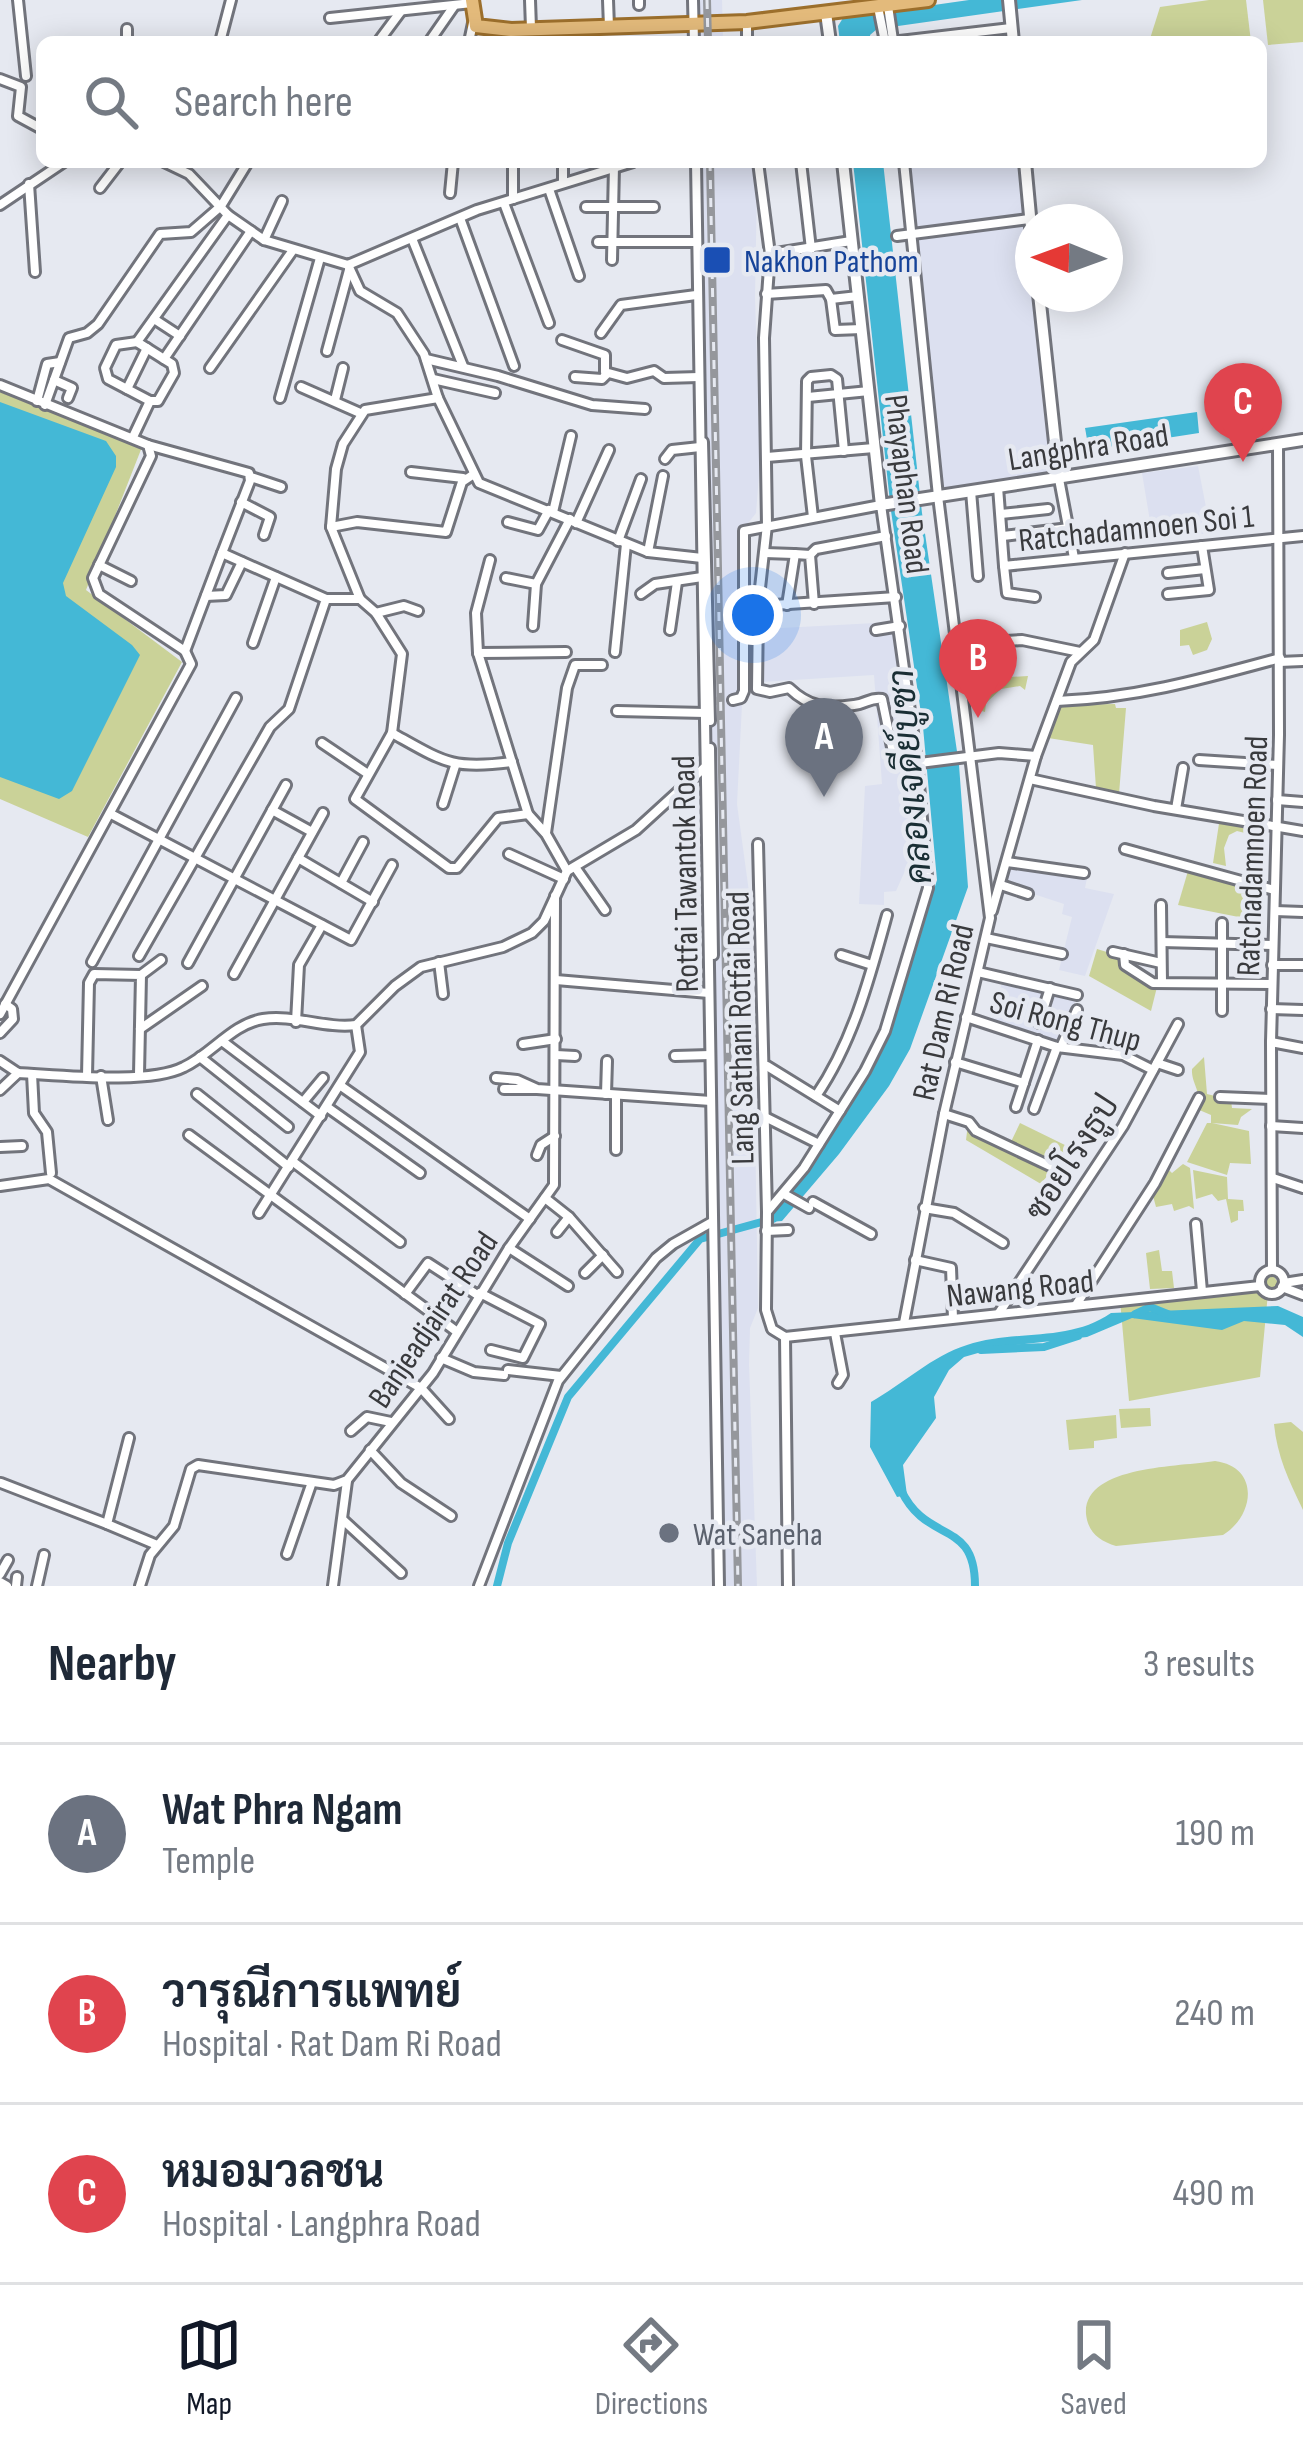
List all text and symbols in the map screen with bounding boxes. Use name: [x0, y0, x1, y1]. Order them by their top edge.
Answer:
search box: [36, 36, 1267, 168]
icon: search: [78, 69, 144, 135]
text: Search here: [174, 75, 353, 130]
north arrow: [1015, 204, 1123, 312]
place label: Nakhon Pathom: [744, 242, 919, 282]
marker: Nakhon Pathom: [701, 244, 733, 276]
pin: C: [1204, 363, 1282, 462]
street label: Phayaphan Road: [875, 392, 937, 576]
street label: Langphra Road: [1005, 416, 1171, 480]
street label: Ratchadamnoen Soi 1: [1017, 497, 1256, 561]
your location: [723, 585, 783, 645]
pin: B: [939, 619, 1017, 718]
water label: คลองเจดีย์บูชา: [878, 667, 943, 886]
pin: A: [785, 698, 863, 797]
street label: Ratchadamnoen Road: [1229, 735, 1277, 977]
street label: Rotfai Tawantok Road: [664, 755, 708, 993]
street label: Lang Sathani Rotfai Road: [719, 891, 763, 1165]
street label: Rat Dam Ri Road: [904, 920, 984, 1104]
street label: Soi Rong Thup: [985, 983, 1146, 1061]
street label: ซอยโรงธูป: [1016, 1087, 1129, 1229]
street label: Banjeadjairat Road: [360, 1224, 507, 1416]
street label: Nawang Road: [945, 1261, 1096, 1317]
place label: Wat Saneha: [693, 1515, 823, 1555]
marker: Wat Saneha: [656, 1520, 682, 1546]
text: Nearby: [48, 1634, 177, 1695]
text: 3 results: [1143, 1641, 1255, 1688]
text: Wat Phra Ngam: [162, 1783, 402, 1838]
text: A: [78, 1810, 96, 1857]
text: 190 m: [1175, 1810, 1255, 1857]
text: Temple: [162, 1838, 255, 1885]
text: วารุณีการแพทย์: [162, 1966, 461, 2021]
text: B: [78, 1990, 96, 2037]
text: 240 m: [1174, 1990, 1255, 2037]
text: Hospital · Rat Dam Ri Road: [162, 2021, 502, 2068]
text: หมอมวลชน: [162, 2146, 384, 2201]
text: C: [77, 2170, 97, 2217]
text: 490 m: [1173, 2170, 1255, 2217]
text: Hospital · Langphra Road: [162, 2201, 481, 2248]
tab: Map: [176, 2312, 242, 2424]
tab: Directions: [595, 2312, 708, 2424]
tab: Saved: [1061, 2312, 1127, 2424]

